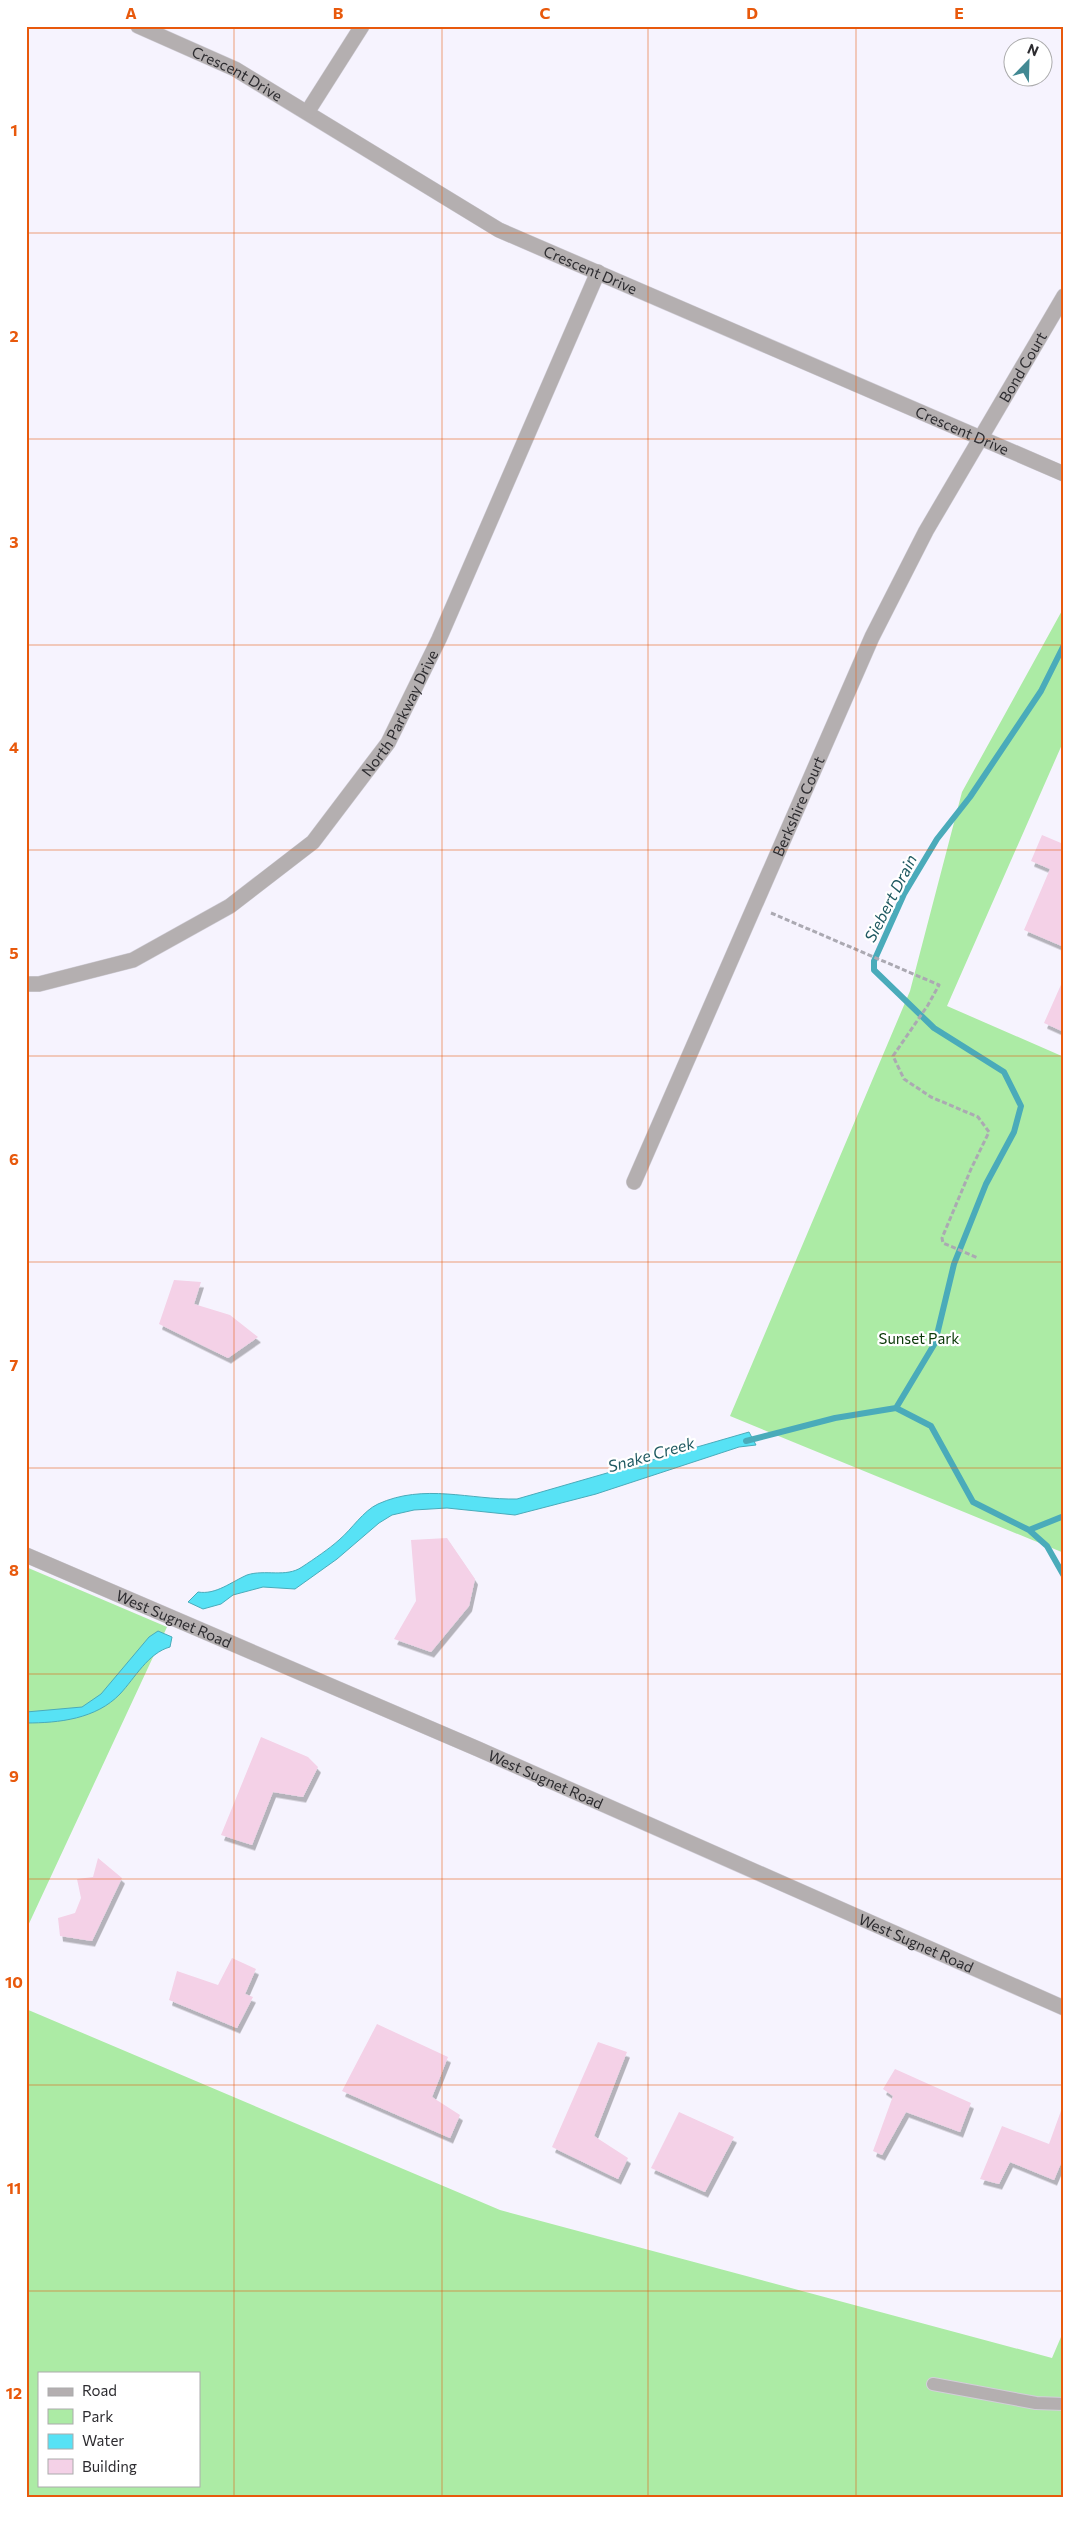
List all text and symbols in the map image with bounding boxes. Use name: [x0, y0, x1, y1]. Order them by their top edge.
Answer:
text: A: [125, 3, 137, 22]
text: B: [333, 3, 344, 22]
text: C: [540, 3, 551, 22]
text: D: [746, 3, 758, 22]
text: E: [954, 3, 964, 22]
north arrow: [1002, 38, 1052, 88]
text: N: [1025, 40, 1041, 59]
street label: Crescent Drive: [189, 42, 286, 105]
text: 1: [10, 120, 18, 139]
street label: Crescent Drive: [541, 241, 640, 298]
text: 2: [9, 326, 19, 345]
street label: Bond Court: [995, 328, 1050, 405]
street label: Crescent Drive: [913, 402, 1012, 458]
text: 3: [9, 532, 19, 551]
street label: North Parkway Drive: [357, 647, 441, 779]
text: 4: [9, 737, 19, 756]
street label: Berkshire Court: [768, 753, 828, 859]
water label: Siebert Drain: [860, 851, 920, 945]
text: 5: [9, 943, 19, 962]
text: 6: [9, 1149, 19, 1168]
park label: Sunset Park: [879, 1329, 959, 1347]
text: 7: [10, 1355, 19, 1374]
water label: Snake Creek: [605, 1432, 697, 1475]
text: 8: [9, 1560, 19, 1579]
street label: West Sugnet Road: [113, 1586, 234, 1651]
street label: West Sugnet Road: [486, 1746, 606, 1812]
text: 9: [9, 1766, 19, 1785]
street label: West Sugnet Road: [856, 1909, 977, 1976]
text: 10: [5, 1972, 23, 1991]
text: 11: [7, 2178, 21, 2197]
legend: [38, 2372, 200, 2486]
text: Road: [82, 2381, 117, 2399]
text: 12: [6, 2383, 22, 2402]
text: Park: [82, 2407, 113, 2425]
text: Water: [82, 2431, 124, 2449]
text: Building: [82, 2457, 137, 2475]

